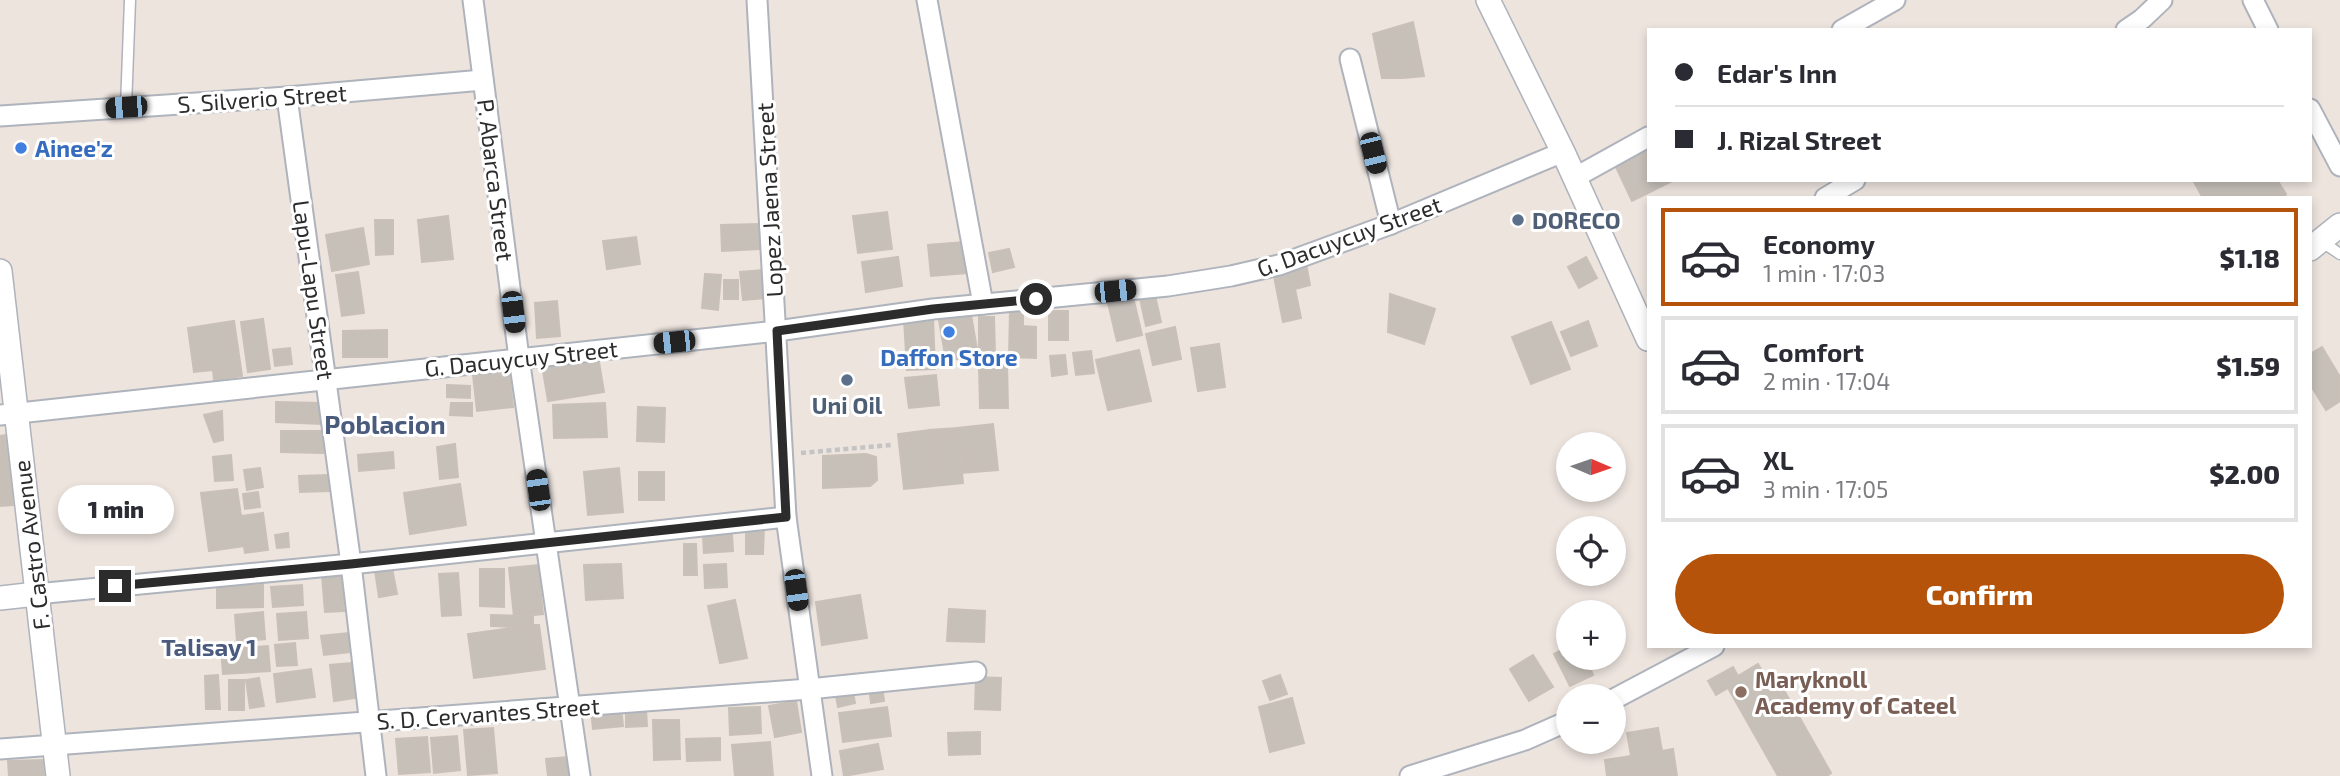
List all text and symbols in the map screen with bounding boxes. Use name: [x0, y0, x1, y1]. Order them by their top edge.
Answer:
text: Edar's Inn: [1717, 57, 1837, 88]
street label: S. Silverio Street: [176, 78, 348, 118]
car: [105, 95, 148, 119]
street label: P. Abarca Street: [472, 97, 520, 263]
street label: Lopez Jaena Street: [750, 102, 788, 298]
text: J. Rizal Street: [1717, 124, 1881, 155]
car: [1358, 130, 1389, 176]
place label: Ainee'z: [35, 134, 113, 162]
marker: Ainee'z: [13, 140, 29, 156]
street label: G. Dacuycuy Street: [1253, 190, 1445, 282]
street label: Lapu-Lapu Street: [288, 198, 341, 382]
place label: DORECO: [1532, 206, 1621, 234]
marker: DORECO: [1510, 212, 1526, 228]
icon: car: [1679, 226, 1742, 289]
text: Economy: [1763, 228, 1875, 259]
text: $1.18: [2219, 242, 2280, 273]
text: 1 min · 17:03: [1763, 259, 1885, 287]
car: [1094, 278, 1137, 304]
route start: [1020, 283, 1052, 315]
car: [501, 290, 526, 334]
marker: Daffon Store: [941, 324, 957, 340]
car: [653, 329, 696, 355]
street label: G. Dacuycuy Street: [423, 334, 619, 382]
icon: car: [1679, 334, 1742, 397]
text: Comfort: [1763, 336, 1864, 367]
place label: Daffon Store: [880, 343, 1018, 371]
text: $1.59: [2216, 350, 2280, 381]
text: 2 min · 17:04: [1763, 367, 1890, 395]
marker: Uni Oil: [839, 372, 855, 388]
place label: Uni Oil: [812, 391, 883, 419]
district label: Poblacion: [324, 408, 446, 439]
north arrow: [1556, 432, 1626, 502]
map controls: [1556, 432, 1626, 754]
icon: car: [1679, 442, 1742, 505]
text: XL: [1763, 444, 1794, 475]
text: $2.00: [2209, 458, 2280, 489]
street label: F. Castro Avenue: [7, 459, 55, 631]
car: [525, 468, 552, 512]
text: 3 min · 17:05: [1763, 475, 1888, 503]
callout: 1 min: [57, 484, 173, 534]
text: 1 min: [88, 495, 144, 523]
button: locate: [1556, 516, 1626, 586]
button: Confirm: [1675, 554, 2284, 634]
car: [783, 568, 810, 612]
route end: [99, 570, 131, 602]
button: +: [1556, 600, 1626, 670]
district label: Talisay 1: [161, 632, 257, 661]
place label: Maryknoll Academy of Cateel: [1755, 665, 1957, 719]
button: −: [1556, 684, 1626, 754]
marker: Maryknoll Academy of Cateel: [1733, 684, 1749, 700]
street label: S. D. Cervantes Street: [376, 691, 601, 735]

